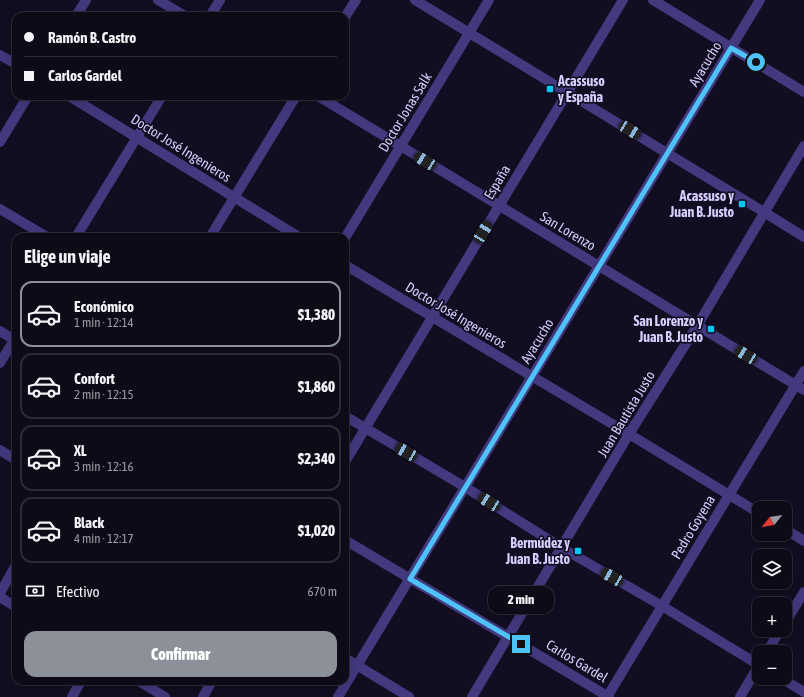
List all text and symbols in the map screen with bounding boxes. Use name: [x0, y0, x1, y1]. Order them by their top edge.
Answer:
text: Ramón B. Castro: [48, 29, 136, 46]
street label: Ayacucho: [685, 39, 725, 89]
route start: [747, 53, 765, 71]
text: Carlos Gardel: [48, 67, 122, 84]
street label: Doctor Jonas Salk: [375, 69, 435, 155]
place label: Acassuso y España: [557, 73, 605, 105]
marker: Acassuso y España: [545, 84, 555, 94]
street label: Doctor José Ingenieros: [128, 111, 234, 185]
car: [617, 119, 643, 141]
car: [412, 150, 438, 172]
street label: España: [481, 162, 513, 202]
place label: Acassuso y Juan B. Justo: [669, 188, 734, 220]
marker: Acassuso y Juan B. Justo: [737, 199, 747, 209]
street label: San Lorenzo: [537, 208, 599, 254]
car: [472, 219, 494, 245]
text: Elige un viaje: [24, 246, 111, 267]
street label: Doctor José Ingenieros: [403, 279, 509, 351]
icon: car: [26, 296, 62, 332]
text: Económico: [74, 298, 134, 315]
text: $1,380: [298, 306, 335, 323]
place label: San Lorenzo y Juan B. Justo: [633, 313, 703, 345]
text: 1 min · 12:14: [74, 315, 134, 330]
street label: Ayacucho: [517, 316, 557, 366]
marker: San Lorenzo y Juan B. Justo: [706, 324, 716, 334]
car: [733, 344, 759, 366]
icon: car: [26, 368, 62, 404]
street label: Juan Bautista Justo: [594, 368, 658, 460]
text: Confort: [74, 370, 115, 387]
text: $1,860: [298, 378, 335, 395]
text: 2 min · 12:15: [74, 387, 134, 402]
icon: car: [26, 440, 62, 476]
car: [393, 441, 419, 463]
text: XL: [74, 442, 87, 459]
text: $2,340: [298, 450, 335, 467]
text: 3 min · 12:16: [74, 459, 134, 474]
car: [476, 491, 502, 513]
street label: Pedro Goyena: [668, 492, 718, 562]
north arrow: [752, 501, 792, 541]
map controls: [752, 501, 792, 685]
icon: car: [26, 512, 62, 548]
text: Black: [74, 514, 104, 531]
text: $1,020: [298, 522, 335, 539]
text: 4 min · 12:17: [74, 531, 134, 546]
place label: Bermúdez y Juan B. Justo: [505, 535, 570, 567]
marker: Bermúdez y Juan B. Justo: [573, 546, 583, 556]
button: layers: [752, 549, 792, 589]
car: [599, 566, 625, 588]
icon: cash: [24, 580, 46, 602]
text: Efectivo: [56, 583, 100, 600]
text: 670 m: [308, 584, 337, 599]
callout: 2 min: [488, 586, 554, 614]
text: 2 min: [508, 592, 534, 607]
button: +: [752, 597, 792, 637]
button: Confirmar: [24, 631, 337, 677]
route end: [512, 635, 530, 653]
street label: Carlos Gardel: [543, 636, 611, 686]
button: −: [752, 645, 792, 685]

